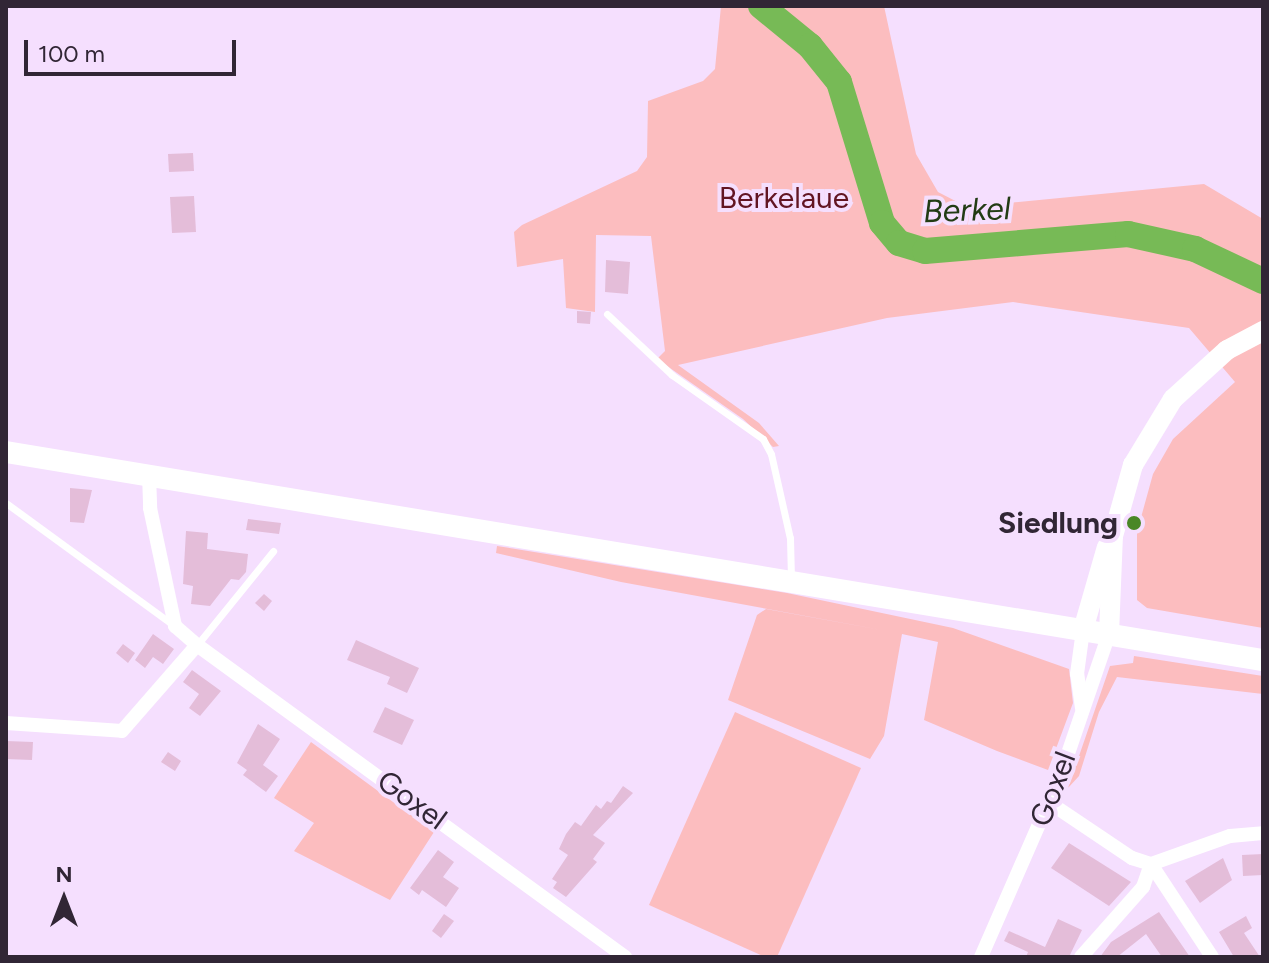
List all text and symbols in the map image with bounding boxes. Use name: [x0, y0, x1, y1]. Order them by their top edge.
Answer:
scale bar: [28, 24, 240, 74]
text: 100 m: [38, 39, 105, 68]
park label: Berkelaue: [719, 180, 849, 216]
water label: Berkel: [922, 189, 1012, 231]
place label: Siedlung: [998, 505, 1118, 541]
marker: Siedlung: [1125, 514, 1143, 532]
street label: Goxel: [1022, 747, 1084, 831]
street label: Goxel: [370, 763, 454, 837]
north arrow: [24, 859, 104, 939]
text: N: [55, 861, 73, 888]

